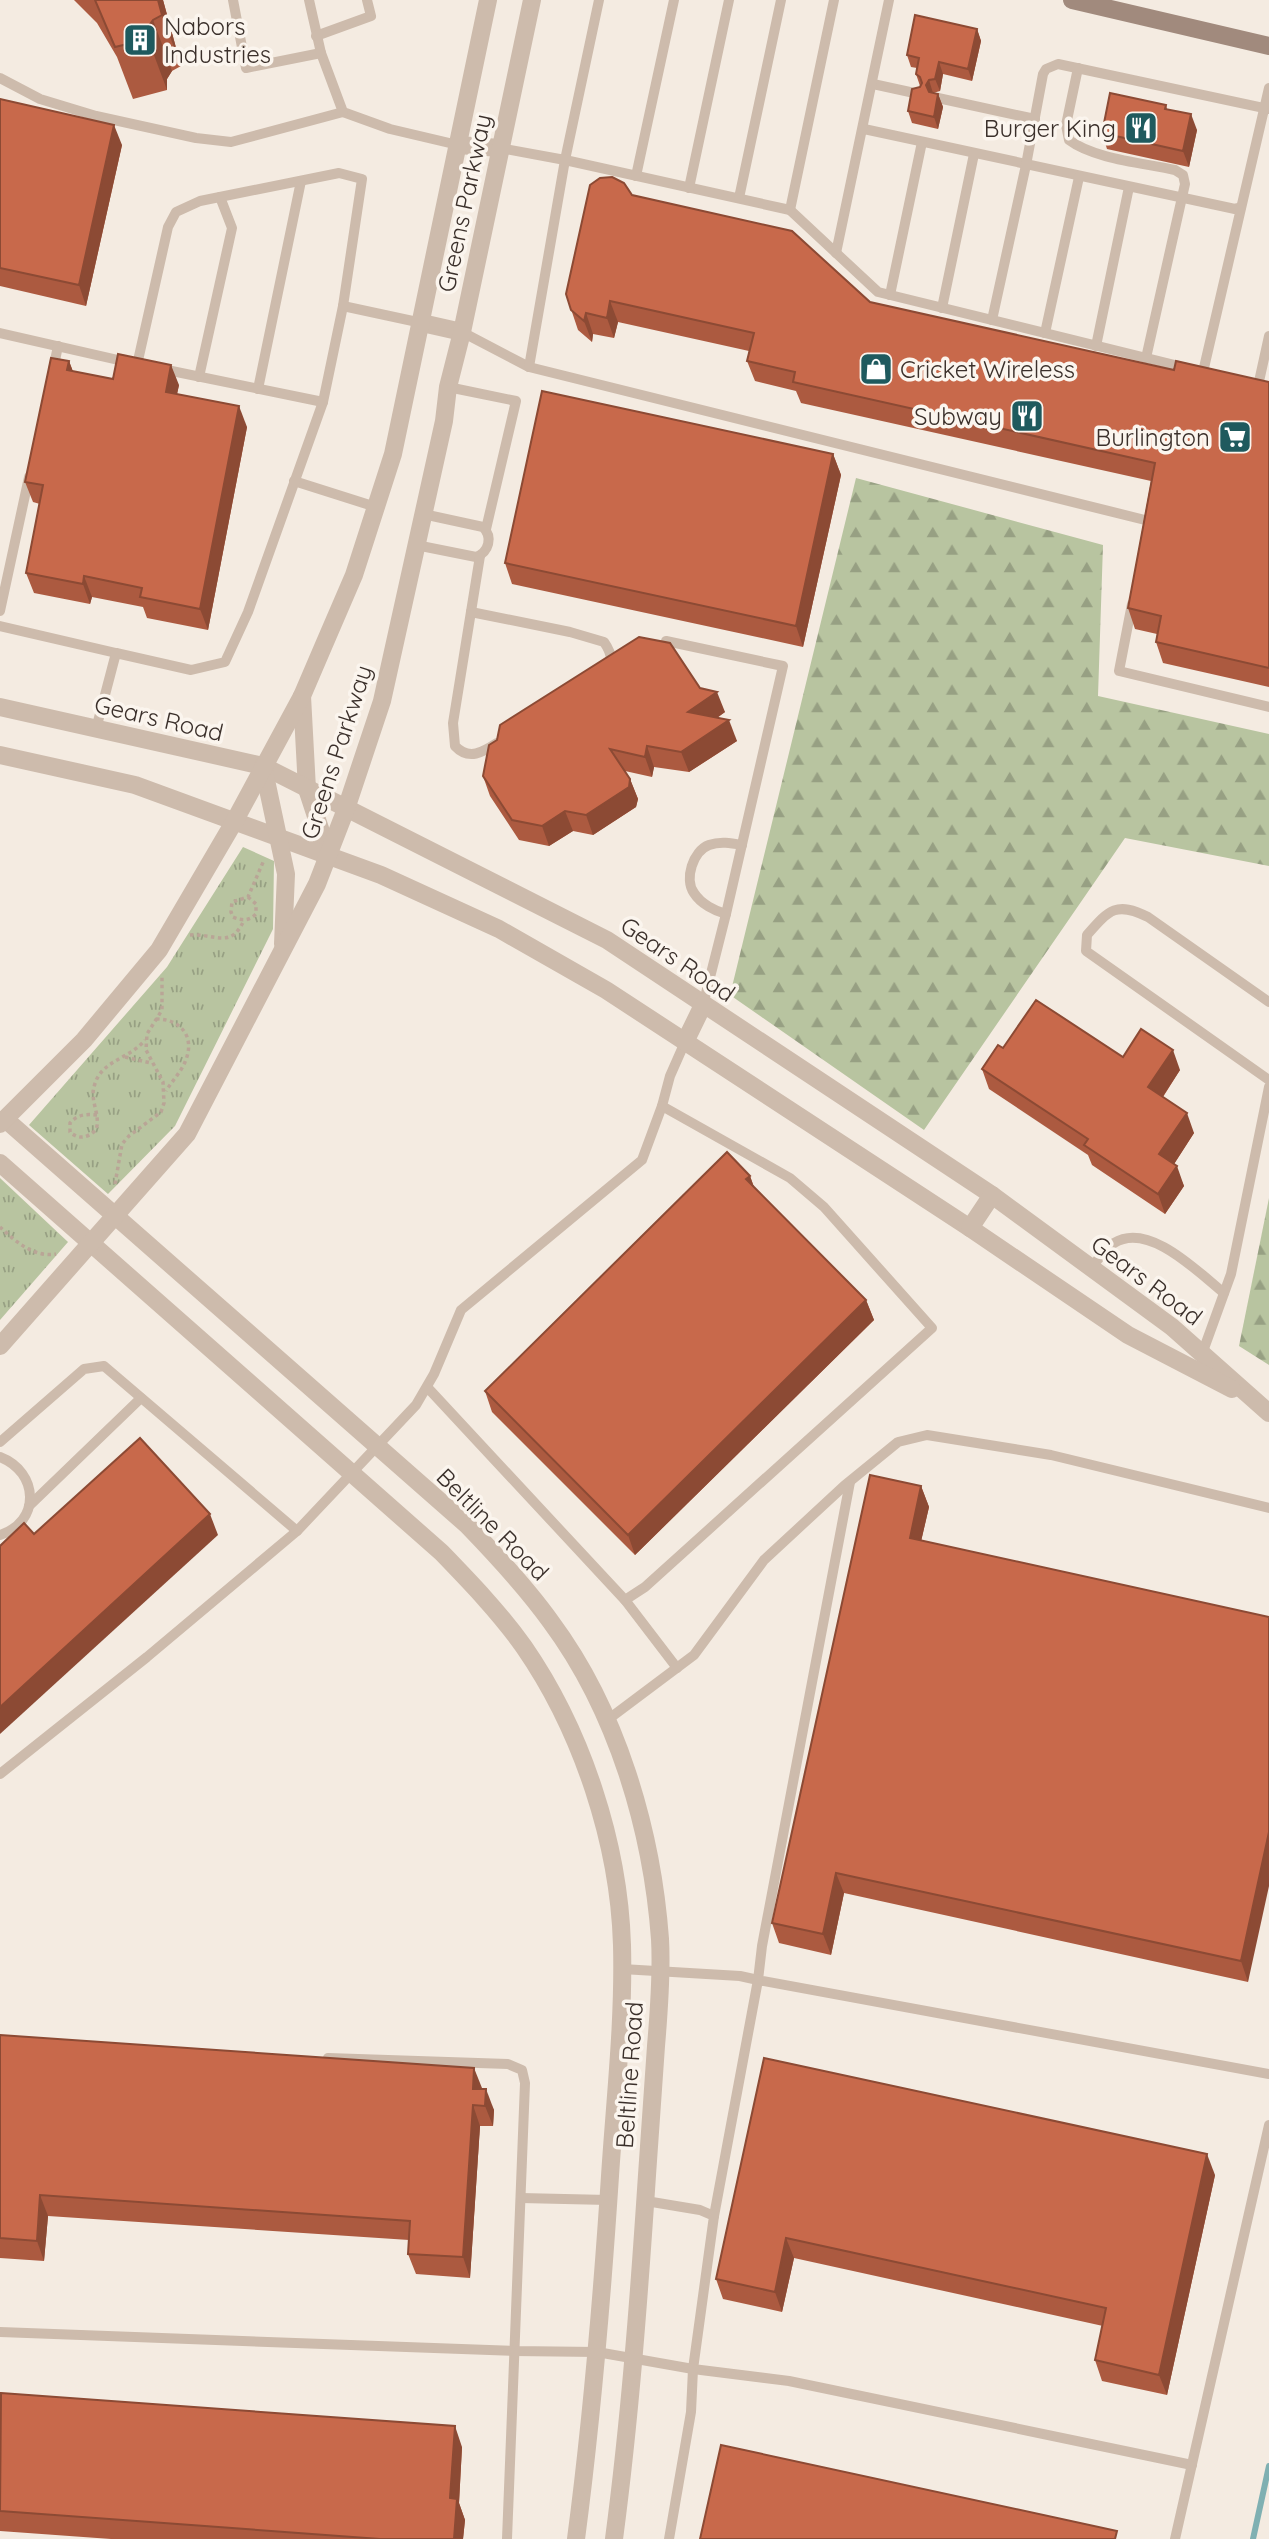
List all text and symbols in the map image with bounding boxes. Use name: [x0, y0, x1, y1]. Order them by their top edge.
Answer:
place label: Nabors Industries: [164, 11, 271, 69]
building icon: Nabors Industries: [121, 21, 159, 59]
restaurant icon: Burger King: [1122, 109, 1160, 147]
street label: Greens Parkway: [430, 111, 498, 295]
place label: Burger King: [984, 113, 1116, 143]
shop icon: Cricket Wireless: [857, 350, 895, 388]
place label: Cricket Wireless: [900, 354, 1075, 384]
restaurant icon: Subway: [1008, 397, 1046, 435]
place label: Subway: [914, 401, 1002, 431]
supermarket icon: Burlington: [1216, 418, 1254, 456]
place label: Burlington: [1096, 422, 1210, 452]
street label: Greens Parkway: [294, 661, 378, 843]
street label: Gears Road: [92, 689, 226, 747]
street label: Gears Road: [615, 910, 741, 1008]
street label: Gears Road: [1085, 1228, 1209, 1332]
street label: Beltline Road: [430, 1461, 556, 1587]
street label: Beltline Road: [609, 2001, 649, 2149]

